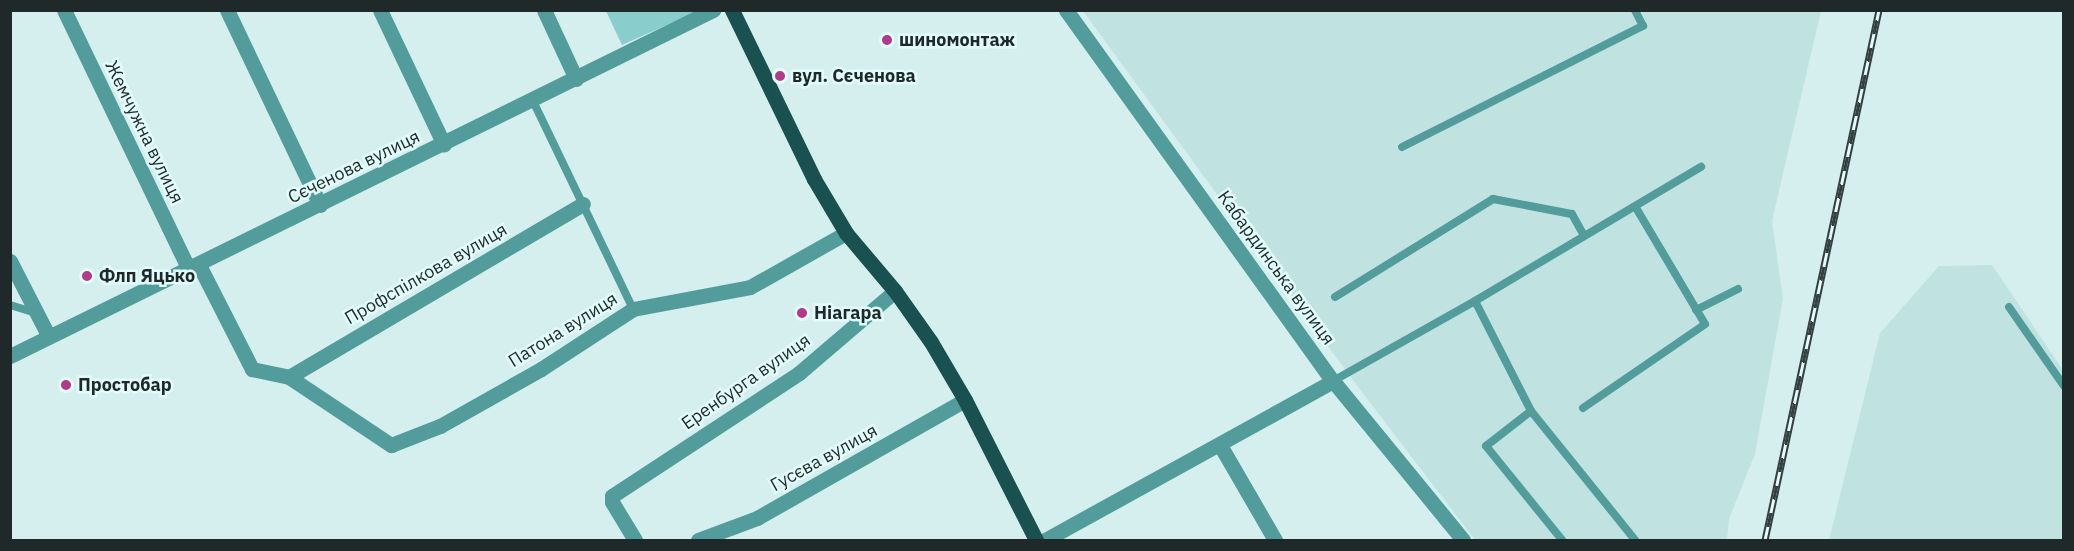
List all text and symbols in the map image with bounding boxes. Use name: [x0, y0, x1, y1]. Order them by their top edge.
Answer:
place label: шиномонтаж: [899, 29, 1015, 51]
marker: шиномонтаж: [880, 33, 894, 47]
street label: Жемчужна вулиця: [100, 57, 188, 207]
place label: вул. Сєченова: [792, 65, 916, 87]
marker: вул. Сєченова: [773, 69, 787, 83]
street label: Сєченова вулиця: [284, 126, 424, 208]
street label: Кабардинська вулиця: [1213, 187, 1339, 349]
street label: Профспілкова вулиця: [341, 219, 511, 329]
place label: Флп Яцько: [99, 265, 195, 287]
marker: Флп Яцько: [80, 269, 94, 283]
street label: Патона вулиця: [505, 288, 621, 372]
place label: Ніагара: [814, 302, 882, 324]
marker: Ніагара: [795, 306, 809, 320]
street label: Еренбурга вулиця: [678, 330, 814, 434]
place label: Простобар: [78, 374, 172, 396]
marker: Простобар: [59, 378, 73, 392]
street label: Гусєва вулиця: [767, 420, 881, 496]

